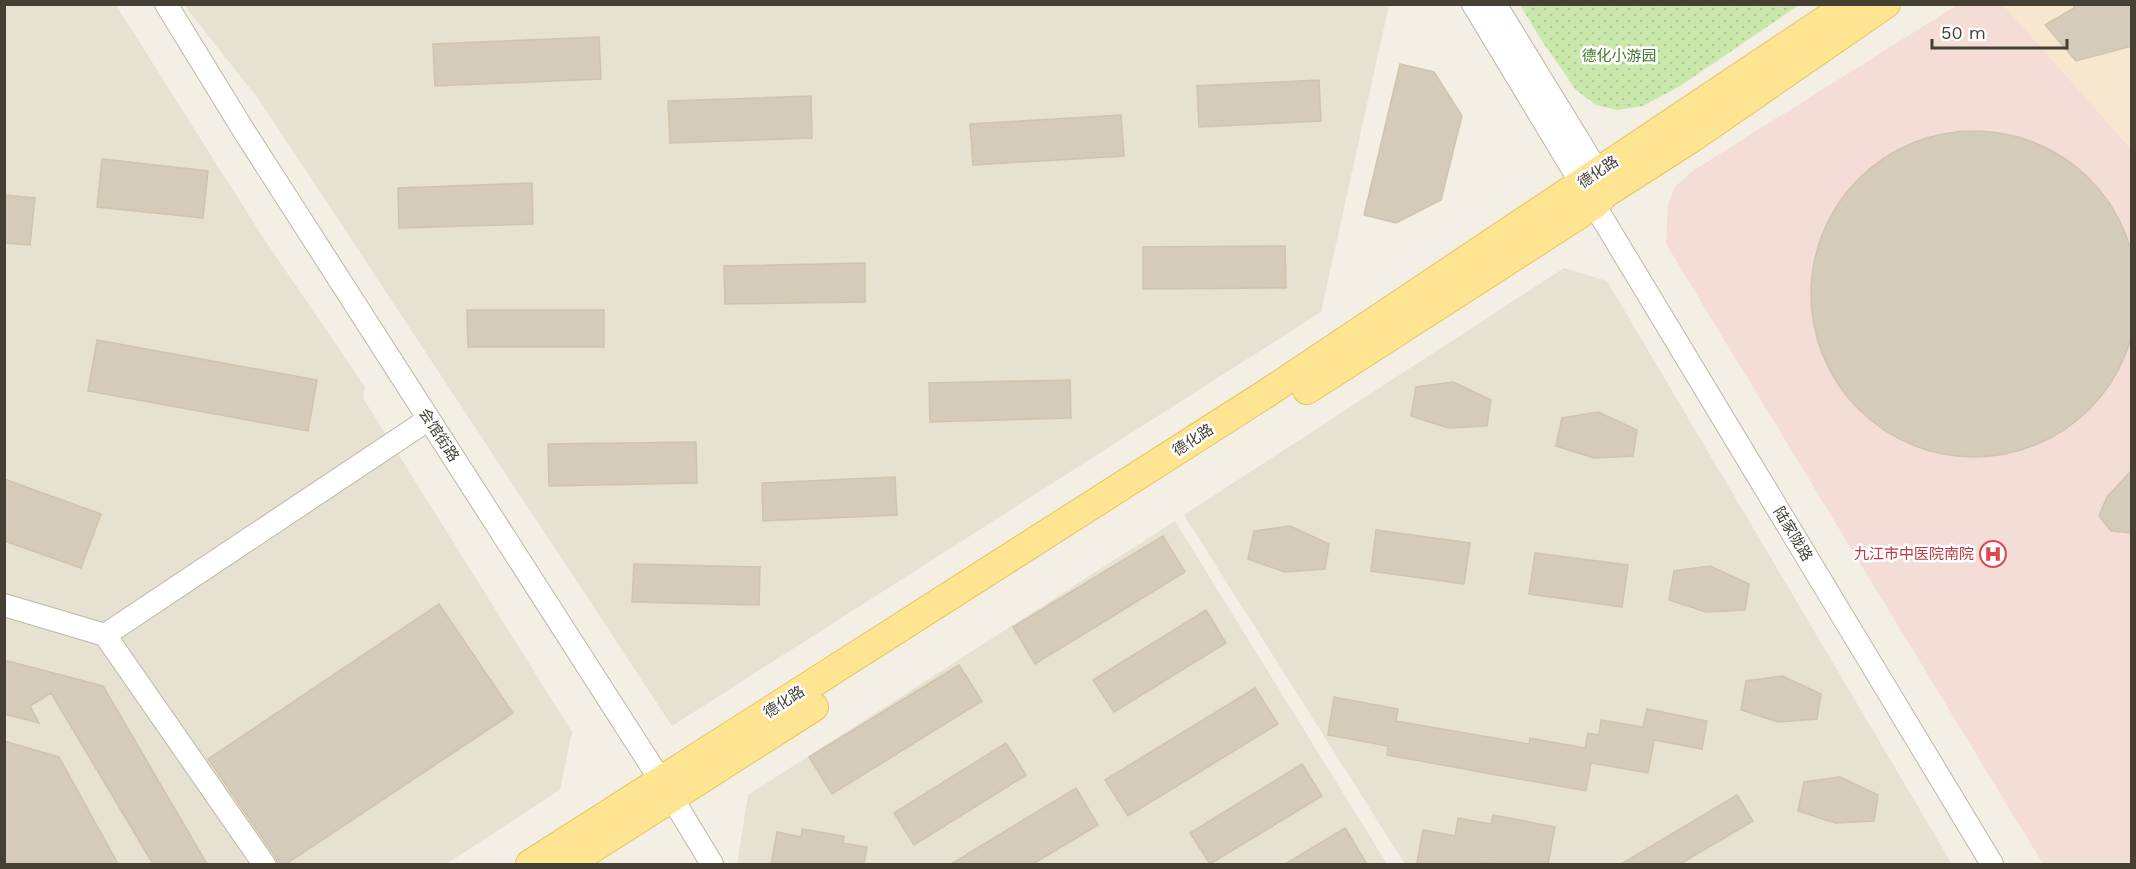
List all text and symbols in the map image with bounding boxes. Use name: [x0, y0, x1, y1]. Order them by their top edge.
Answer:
scale bar: [1932, 12, 2067, 50]
text: 50 m: [1941, 22, 1986, 43]
park label: 德化小游园: [1581, 47, 1657, 65]
street label: 德化路: [1574, 152, 1622, 192]
street label: 会馆街路: [415, 405, 463, 465]
street label: 德化路: [1169, 420, 1217, 460]
street label: 陆家陇路: [1770, 504, 1816, 564]
hospital icon: 九江市中医院南院: [1978, 539, 2008, 569]
place label: 九江市中医院南院: [1854, 545, 1974, 563]
street label: 德化路: [760, 682, 808, 722]

